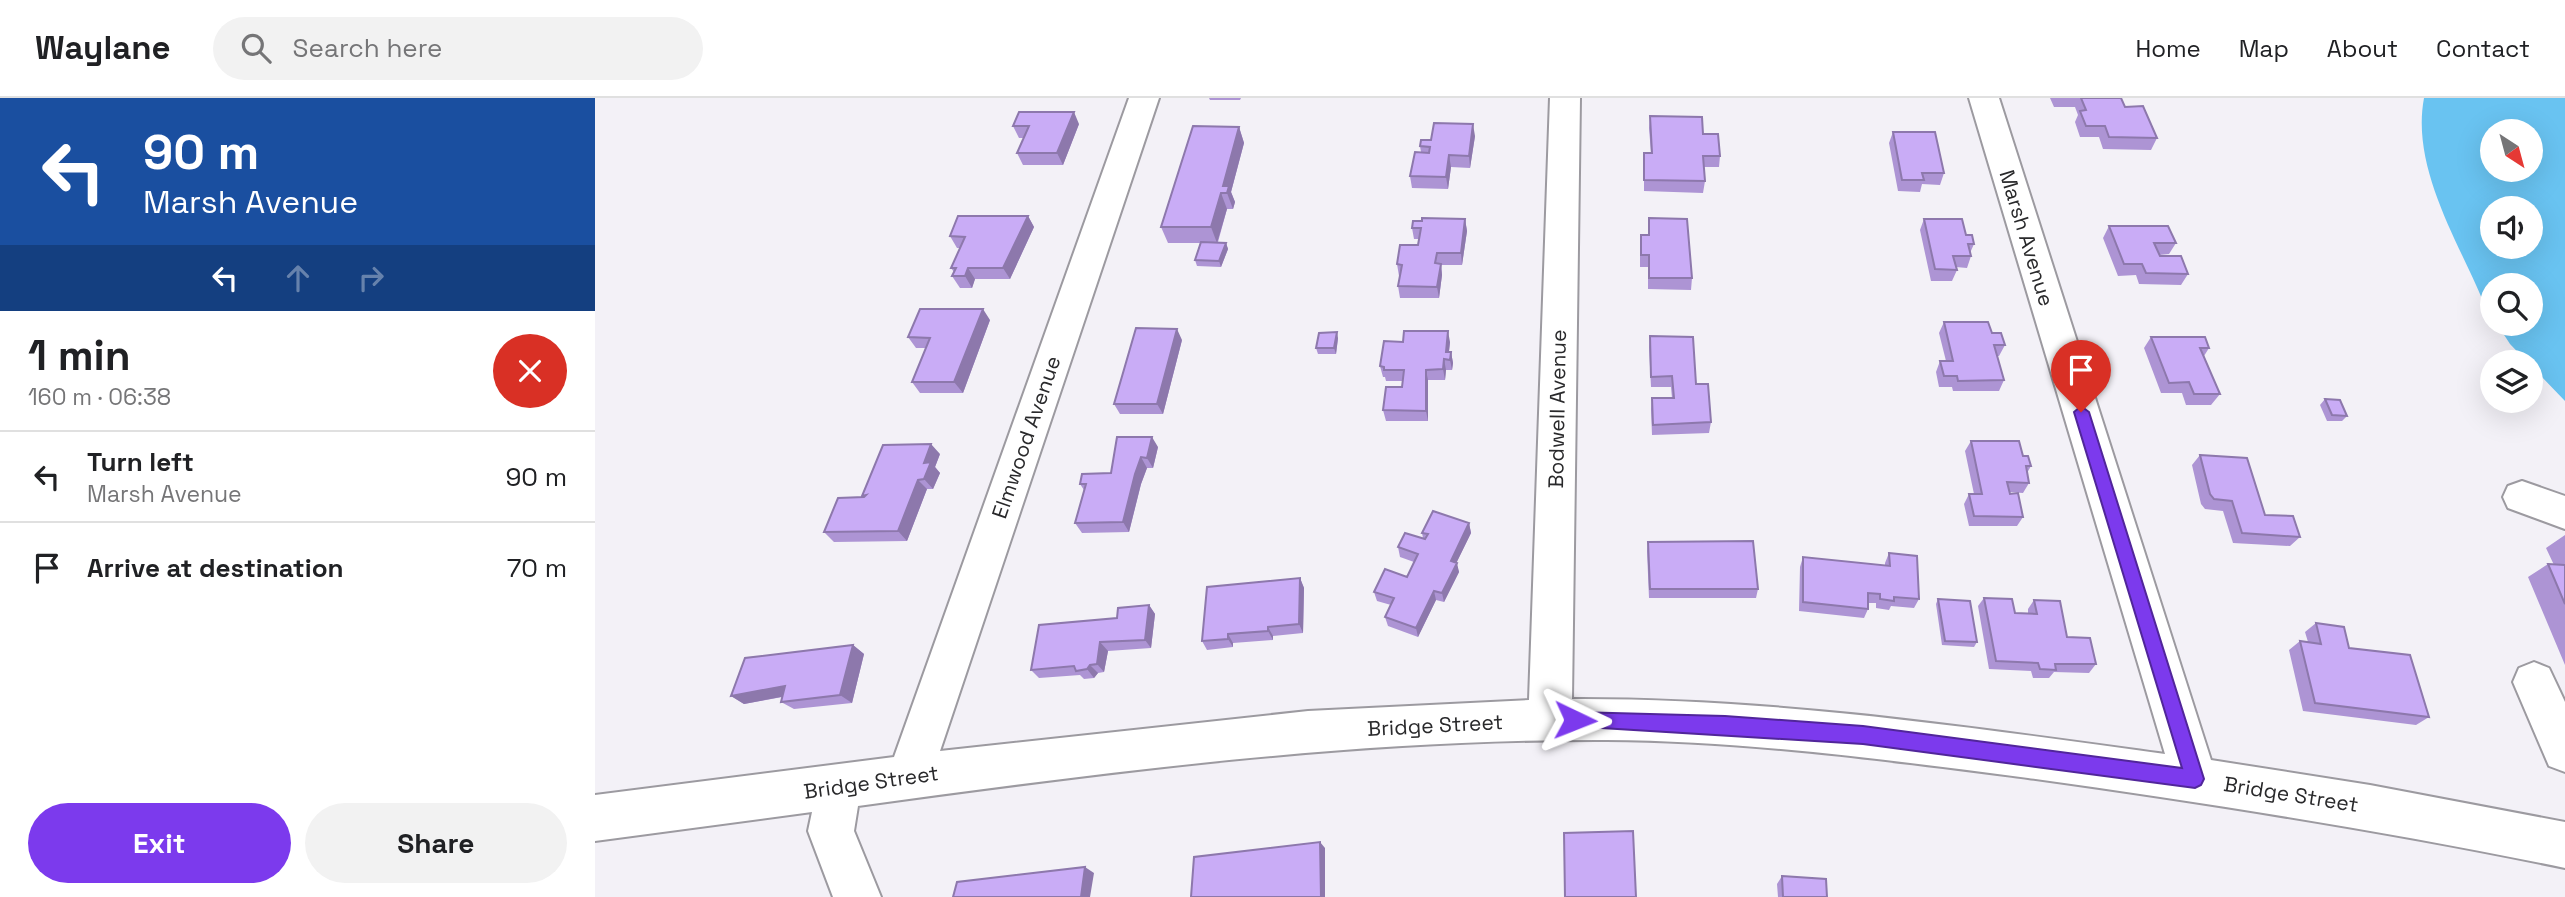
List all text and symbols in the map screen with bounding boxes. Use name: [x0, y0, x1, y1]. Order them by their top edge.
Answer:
search box: [213, 17, 703, 80]
text: Waylane: [35, 27, 171, 69]
icon: search: [237, 29, 275, 67]
text: Search here: [293, 31, 442, 65]
text: Home: [2135, 33, 2201, 64]
text: Map: [2239, 33, 2289, 64]
text: About: [2327, 33, 2398, 64]
text: Contact: [2436, 33, 2530, 64]
north arrow: [2480, 119, 2543, 182]
map controls: [2480, 119, 2543, 413]
text: 90 m: [143, 121, 259, 183]
icon: left: [28, 126, 119, 217]
street label: Marsh Avenue: [1993, 167, 2061, 309]
text: Marsh Avenue: [143, 182, 358, 222]
button: sound: [2480, 196, 2543, 259]
icon: left: [206, 259, 244, 297]
icon: ahead: [279, 259, 317, 297]
icon: right: [352, 259, 390, 297]
button: search: [2480, 273, 2543, 336]
text: 1 min: [28, 329, 131, 382]
street label: Bodwell Avenue: [1542, 329, 1572, 489]
button: close: [493, 334, 567, 408]
pin: [2051, 340, 2111, 412]
button: layers: [2480, 350, 2543, 413]
icon: arrive: [2062, 351, 2100, 389]
street label: Elmwood Avenue: [986, 352, 1066, 522]
text: 160 m · 06:38: [28, 382, 171, 412]
text: Turn left: [87, 445, 194, 479]
icon: left: [28, 458, 66, 496]
text: 90 m: [505, 460, 567, 494]
text: Marsh Avenue: [87, 479, 242, 509]
icon: arrive: [28, 549, 66, 587]
text: Arrive at destination: [87, 551, 344, 585]
text: 70 m: [507, 551, 567, 585]
position arrow: [1538, 683, 1612, 757]
street label: Bridge Street: [1366, 708, 1504, 742]
street label: Bridge Street: [802, 759, 940, 805]
street label: Bridge Street: [2222, 770, 2360, 818]
button: Exit: [28, 803, 291, 883]
button: Share: [305, 803, 567, 883]

